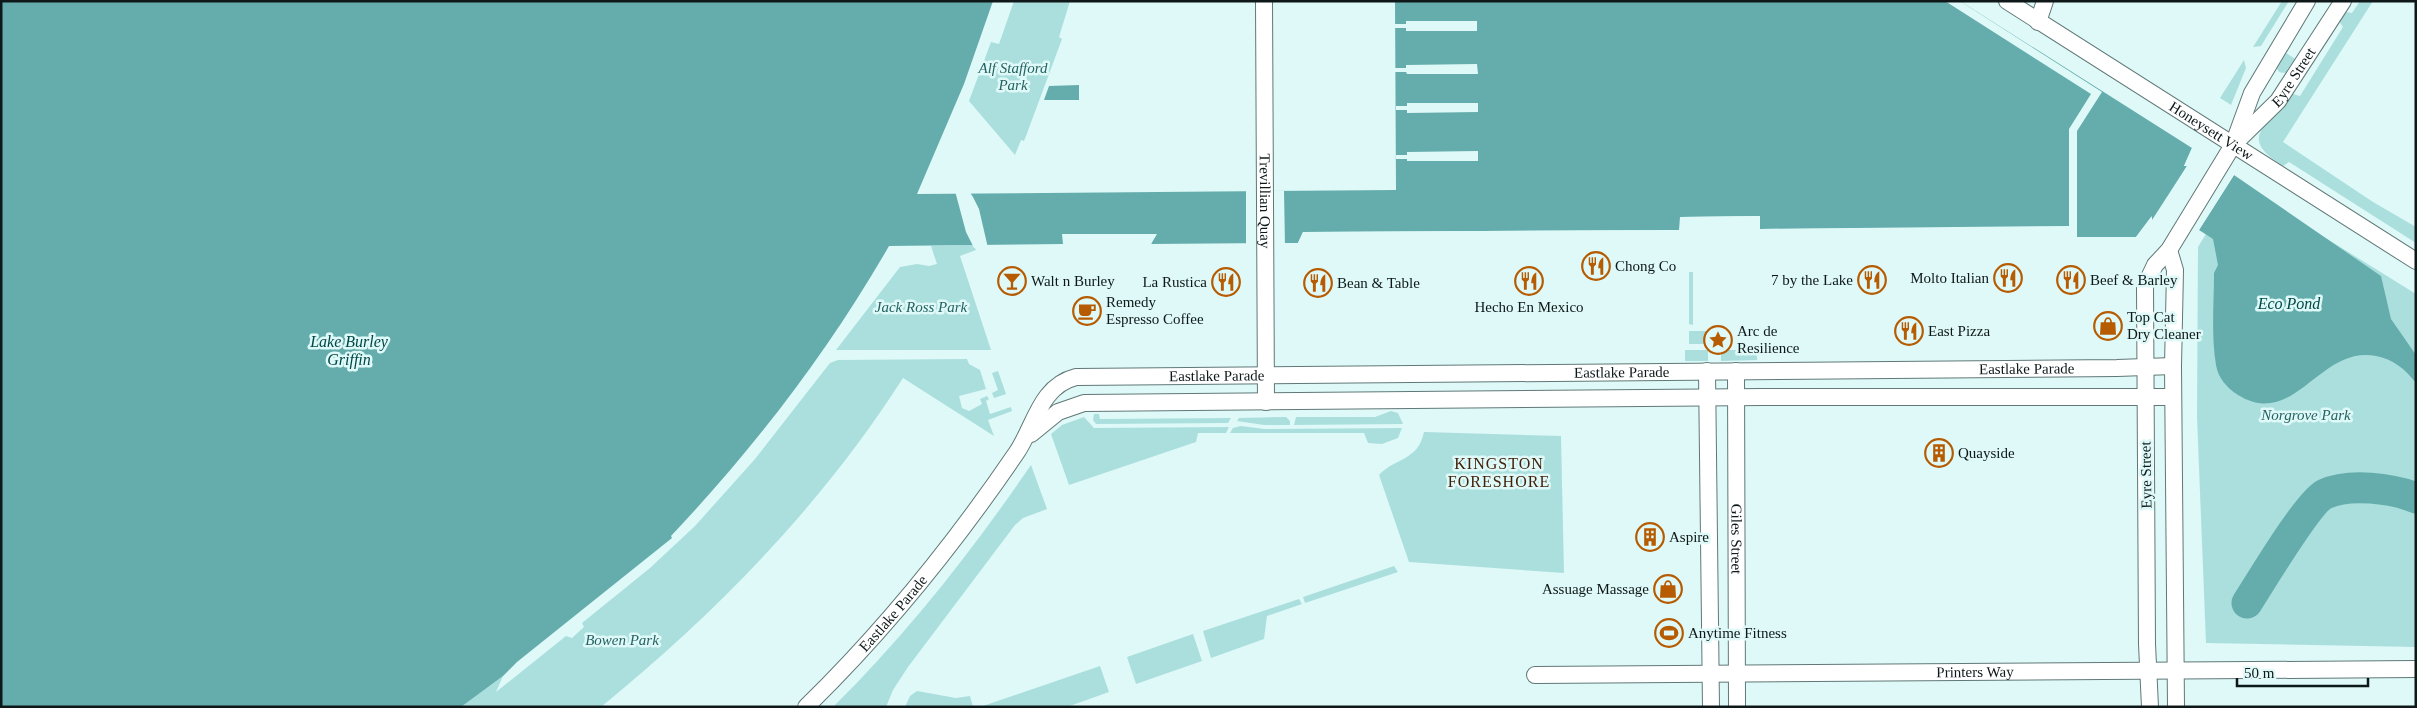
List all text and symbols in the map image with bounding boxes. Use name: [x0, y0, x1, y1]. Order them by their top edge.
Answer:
street label: Eyre Street: [2269, 44, 2319, 110]
park label: Alf Stafford Park: [977, 60, 1048, 93]
street label: Honeysett View: [2166, 98, 2256, 163]
street label: Trevillian Quay: [1257, 153, 1273, 249]
restaurant icon: Chong Co: [1581, 251, 1611, 281]
place label: Chong Co: [1615, 258, 1676, 274]
restaurant icon: Molto Italian: [1993, 263, 2023, 293]
restaurant icon: 7 by the Lake: [1857, 265, 1887, 295]
restaurant icon: Beef & Barley: [2056, 265, 2086, 295]
bar icon: Walt n Burley: [997, 266, 1027, 296]
restaurant icon: Hecho En Mexico: [1514, 266, 1544, 296]
restaurant icon: La Rustica: [1211, 267, 1241, 297]
restaurant icon: Bean & Table: [1303, 268, 1333, 298]
place label: Molto Italian: [1910, 270, 1989, 286]
place label: 7 by the Lake: [1771, 272, 1853, 288]
place label: Beef & Barley: [2090, 272, 2178, 288]
place label: Walt n Burley: [1031, 273, 1115, 289]
place label: La Rustica: [1142, 274, 1207, 290]
place label: Bean & Table: [1337, 275, 1420, 291]
place label: Remedy Espresso Coffee: [1106, 294, 1204, 327]
water label: Eco Pond: [2257, 295, 2321, 312]
cafe icon: Remedy Espresso Coffee: [1072, 296, 1102, 326]
park label: Jack Ross Park: [875, 299, 968, 315]
place label: Hecho En Mexico: [1474, 299, 1584, 315]
place label: Top Cat Dry Cleaner: [2127, 309, 2201, 342]
shop icon: Top Cat Dry Cleaner: [2093, 311, 2123, 341]
restaurant icon: East Pizza: [1894, 316, 1924, 346]
place label: Arc de Resilience: [1737, 323, 1800, 356]
place label: East Pizza: [1928, 323, 1990, 339]
place icon: Arc de Resilience: [1703, 325, 1733, 355]
water label: Lake Burley Griffin: [309, 333, 389, 369]
street label: Eastlake Parade: [1979, 360, 2075, 377]
street label: Eastlake Parade: [1574, 364, 1670, 381]
street label: Eastlake Parade: [1169, 367, 1265, 384]
park label: Norgrove Park: [2260, 407, 2351, 423]
building icon: Quayside: [1924, 438, 1954, 468]
street label: Eyre Street: [2137, 441, 2155, 509]
place label: Quayside: [1958, 445, 2015, 461]
district label: KINGSTON FORESHORE: [1448, 455, 1550, 490]
street label: Giles Street: [1728, 504, 1745, 575]
building icon: Aspire: [1635, 522, 1665, 552]
place label: Aspire: [1669, 529, 1709, 545]
street label: Eastlake Parade: [856, 572, 931, 655]
shop icon: Assuage Massage: [1653, 574, 1683, 604]
place label: Assuage Massage: [1542, 581, 1649, 597]
sports icon: Anytime Fitness: [1654, 618, 1684, 648]
place label: Anytime Fitness: [1688, 625, 1787, 641]
park label: Bowen Park: [585, 632, 659, 648]
scale bar: [2237, 656, 2368, 688]
street label: Printers Way: [1936, 664, 2014, 680]
text: 50 m: [2244, 665, 2275, 681]

